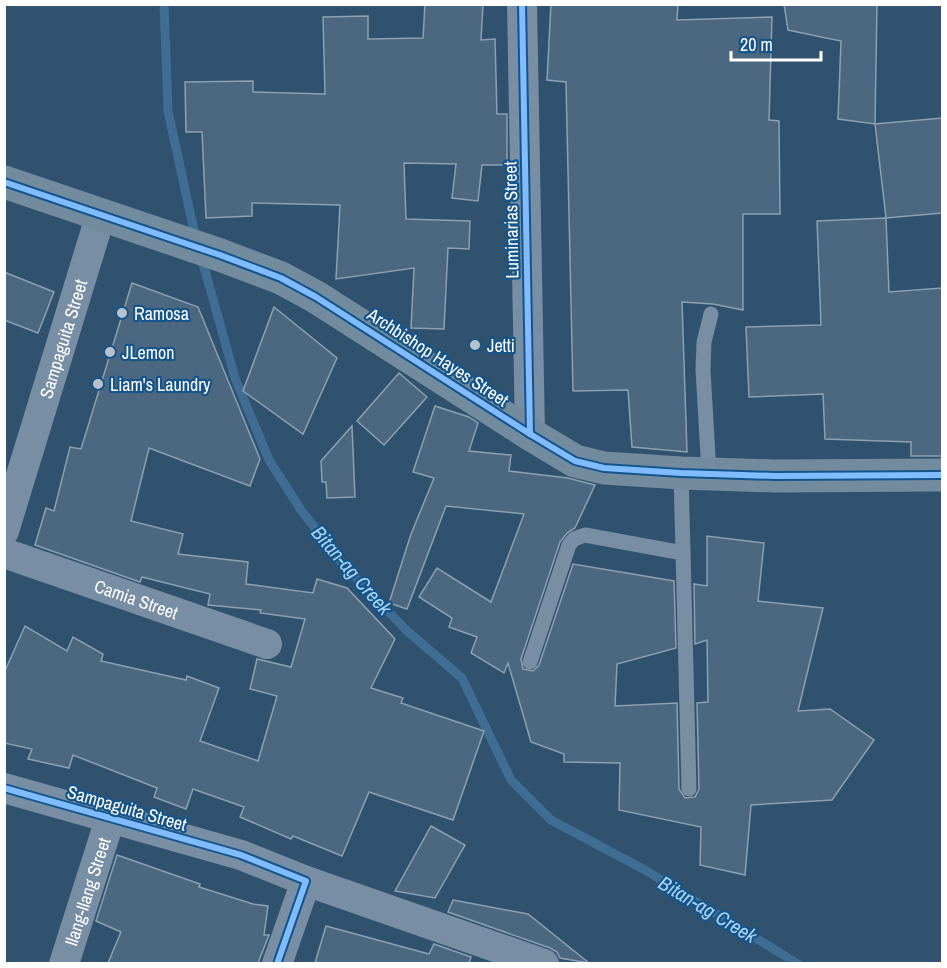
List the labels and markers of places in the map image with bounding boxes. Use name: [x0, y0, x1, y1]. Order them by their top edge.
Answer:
place label: Ramosa: [134, 301, 189, 326]
marker: Ramosa: [115, 306, 129, 320]
place label: Jetti: [487, 333, 515, 358]
marker: Jetti: [468, 338, 482, 352]
place label: JLemon: [122, 340, 175, 365]
marker: JLemon: [103, 345, 117, 359]
place label: Liam's Laundry: [110, 372, 211, 397]
marker: Liam's Laundry: [91, 377, 105, 391]

